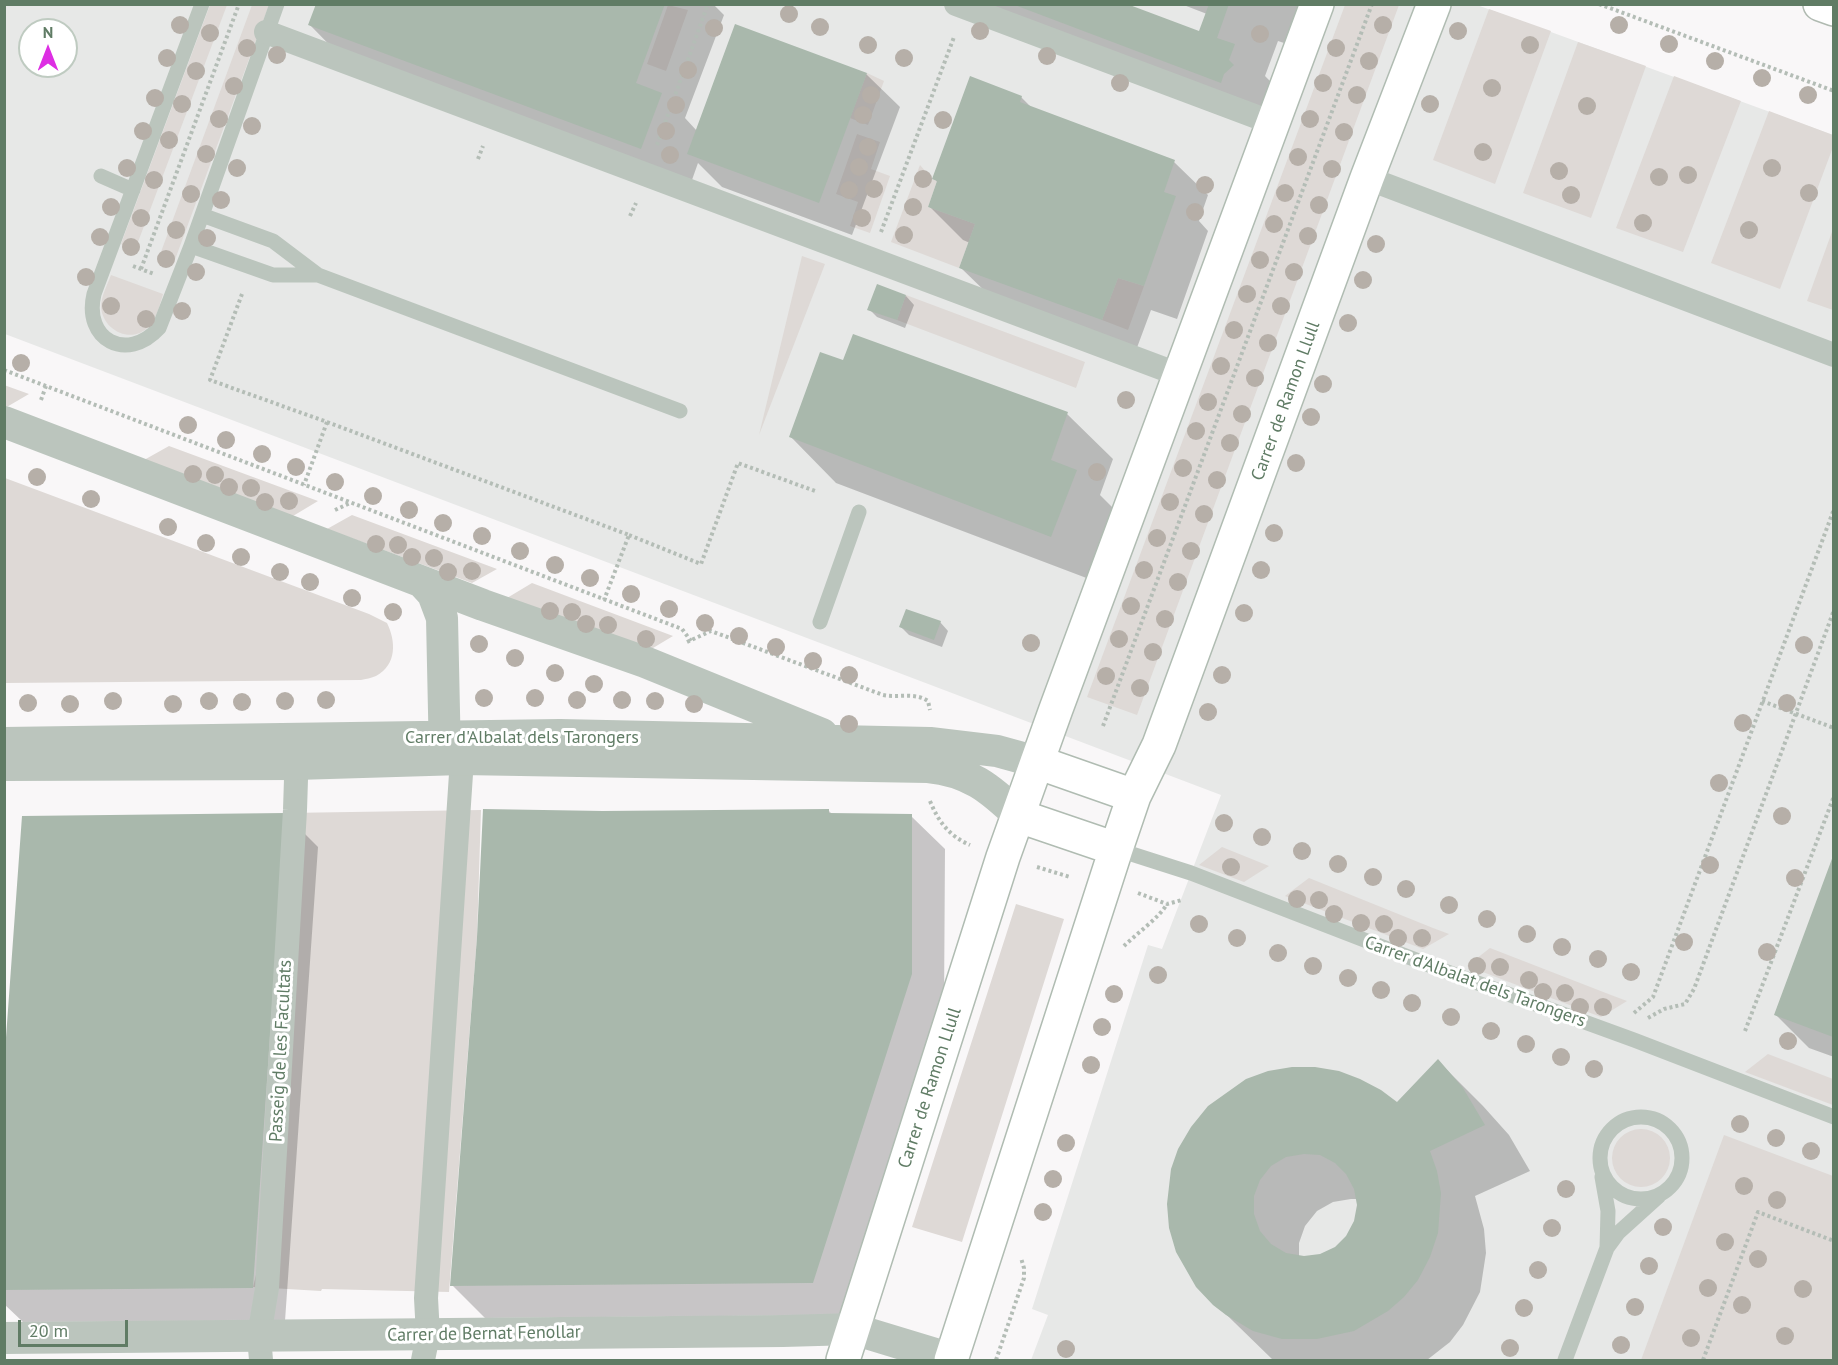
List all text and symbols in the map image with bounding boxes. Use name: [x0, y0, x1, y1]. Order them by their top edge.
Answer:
north arrow: [18, 18, 78, 78]
text: N: [43, 22, 53, 42]
street label: Carrer de Ramon Llull: [1247, 318, 1325, 484]
street label: Carrer d'Albalat dels Tarongers: [405, 727, 639, 749]
street label: Carrer d'Albalat dels Tarongers: [1361, 932, 1589, 1032]
street label: Passeig de les Facultats: [265, 959, 297, 1143]
street label: Carrer de Ramon Llull: [894, 1005, 966, 1171]
scale bar: [21, 1308, 130, 1346]
text: 20 m: [29, 1319, 68, 1342]
street label: Carrer de Bernat Fenollar: [387, 1322, 581, 1346]

